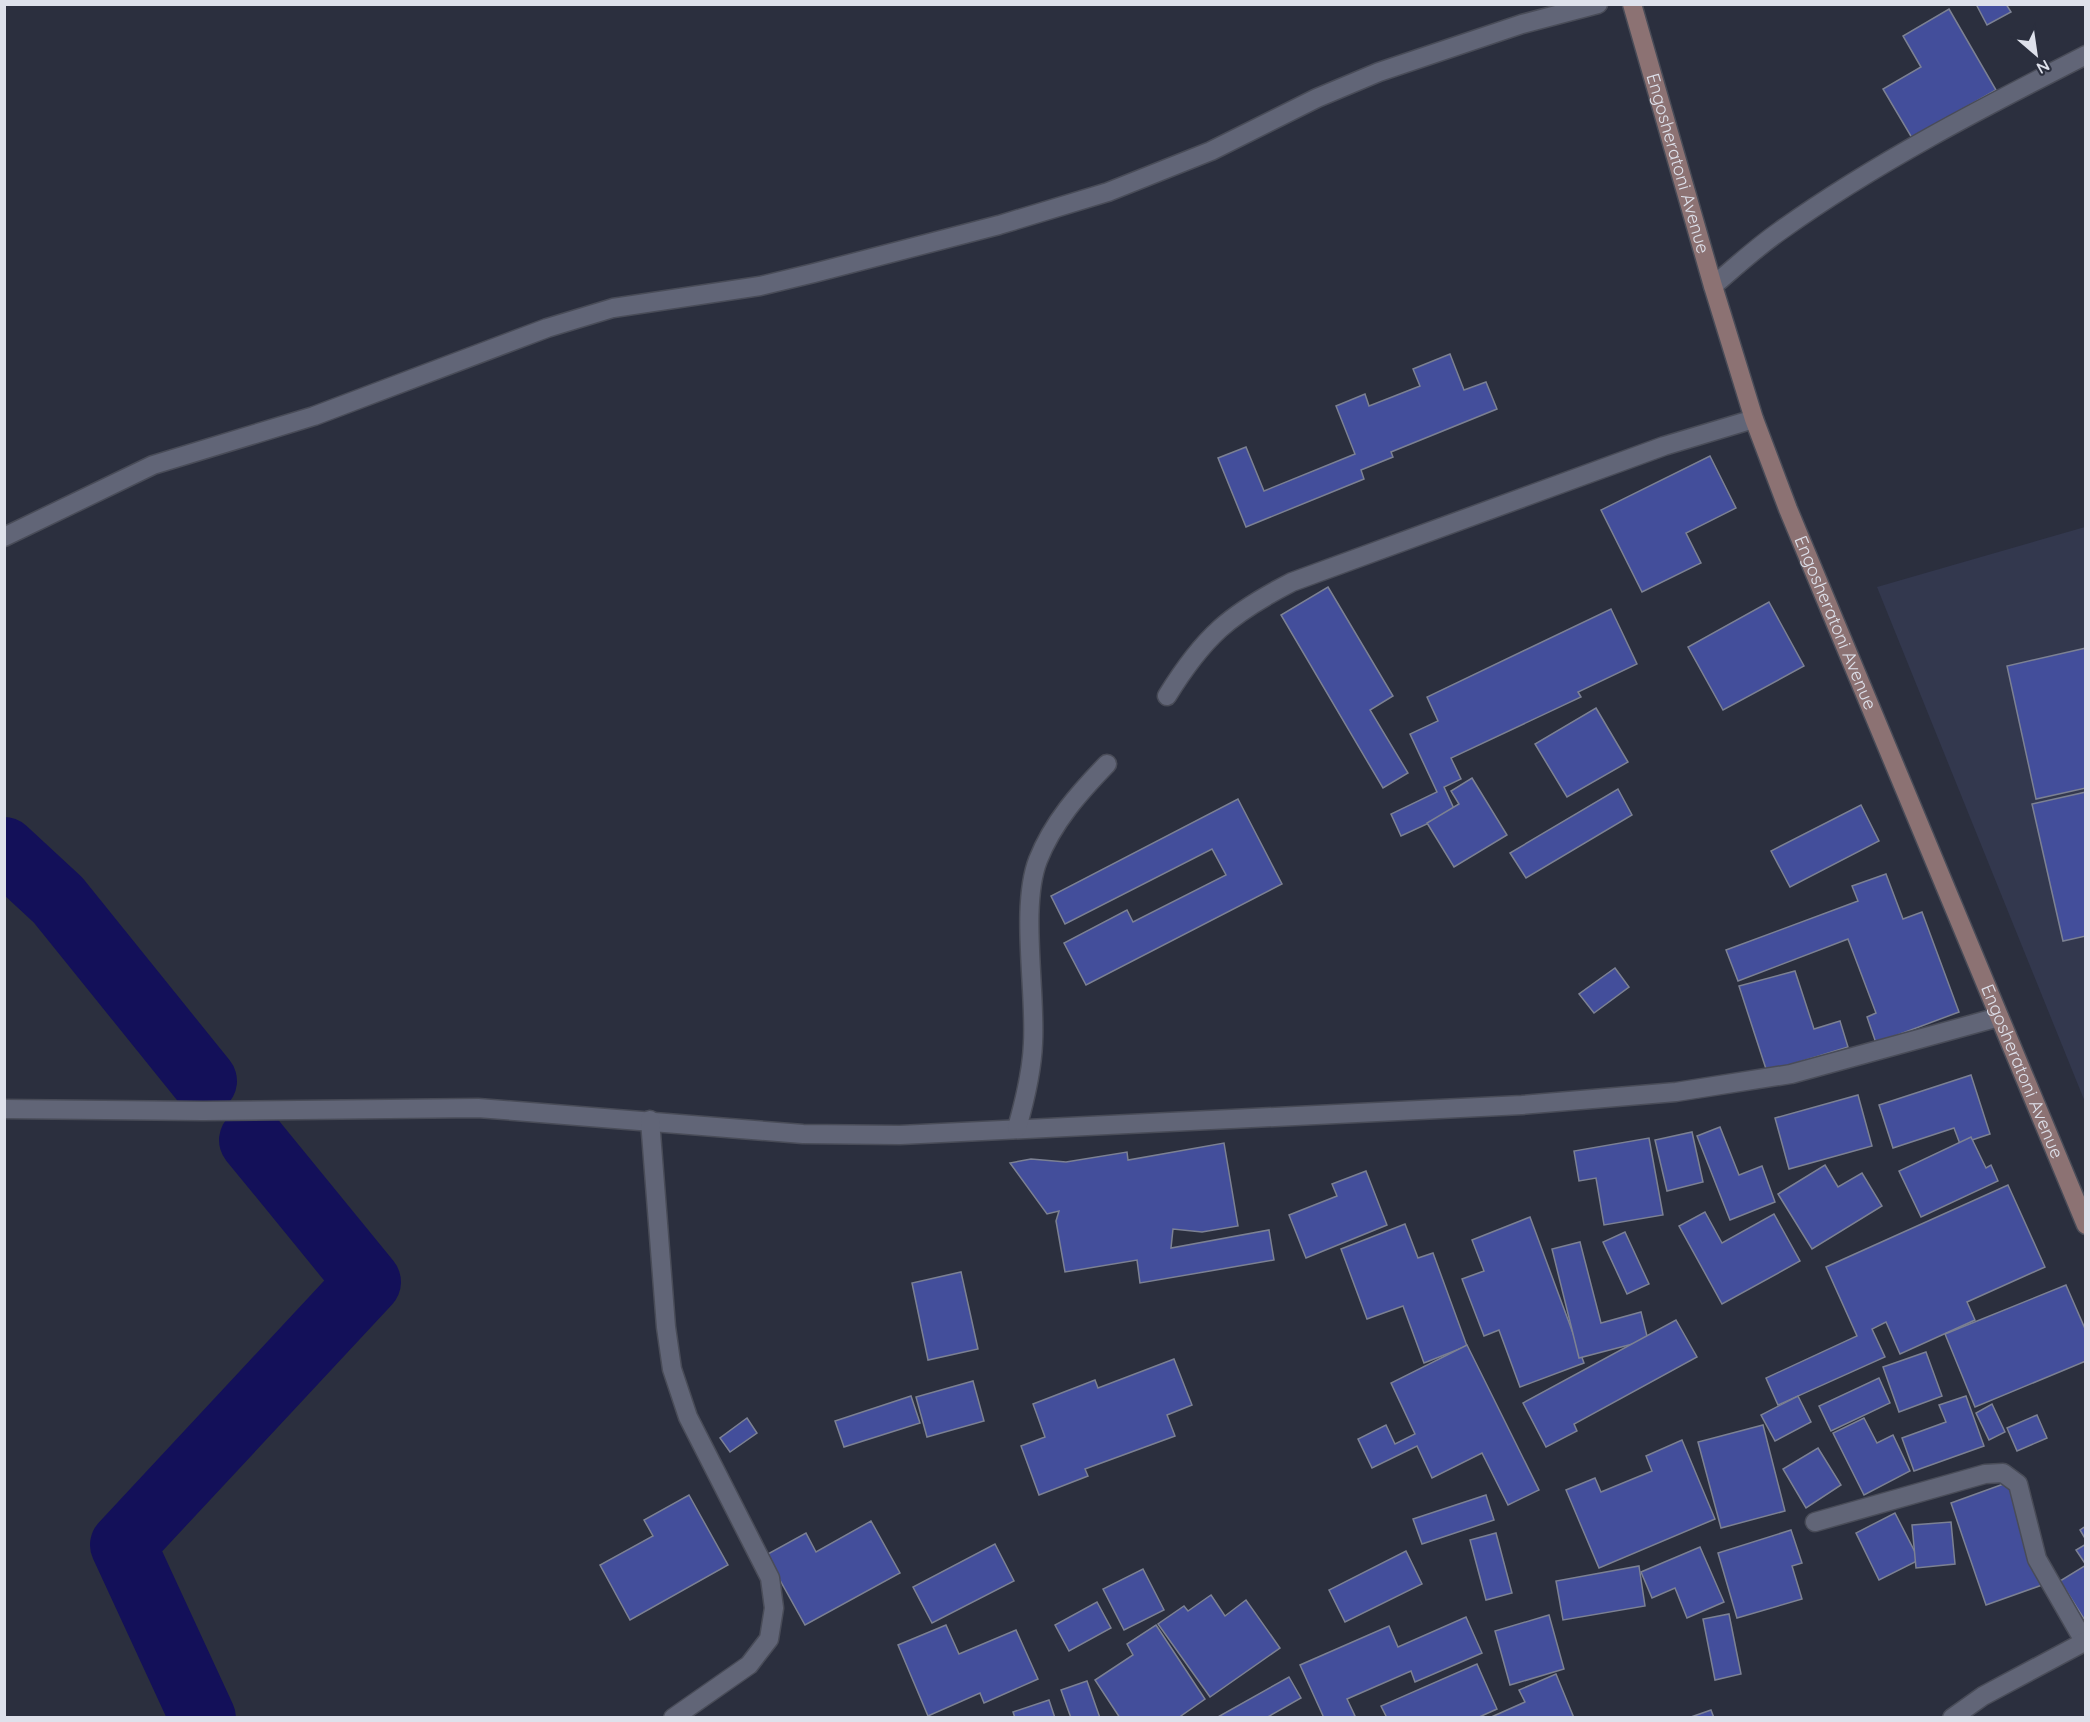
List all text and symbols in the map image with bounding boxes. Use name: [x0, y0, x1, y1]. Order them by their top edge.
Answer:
north arrow: [2006, 24, 2066, 84]
text: N: [2033, 56, 2053, 79]
street label: Engosheratoni Avenue: [1642, 71, 1715, 256]
street label: Engosheratoni Avenue: [1789, 532, 1882, 713]
street label: Engosheratoni Avenue: [1976, 981, 2069, 1162]

